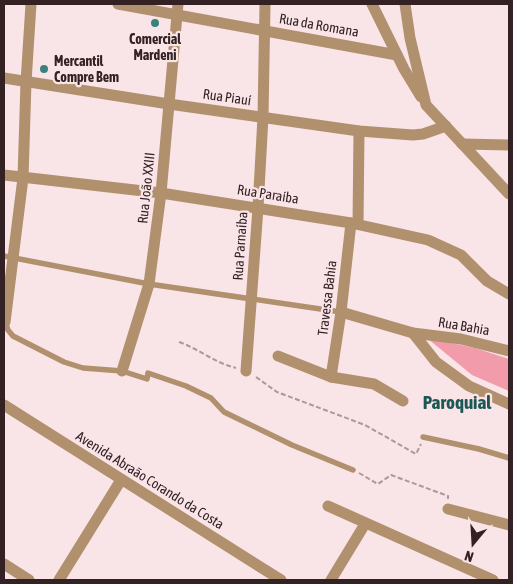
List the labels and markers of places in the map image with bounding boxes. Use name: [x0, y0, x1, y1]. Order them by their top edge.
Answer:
marker: Comercial Mardeni: [149, 17, 161, 29]
place label: Comercial Mardeni: [129, 31, 181, 63]
place label: Mercantil Compre Bem: [54, 53, 119, 85]
marker: Mercantil Compre Bem: [38, 63, 50, 75]

